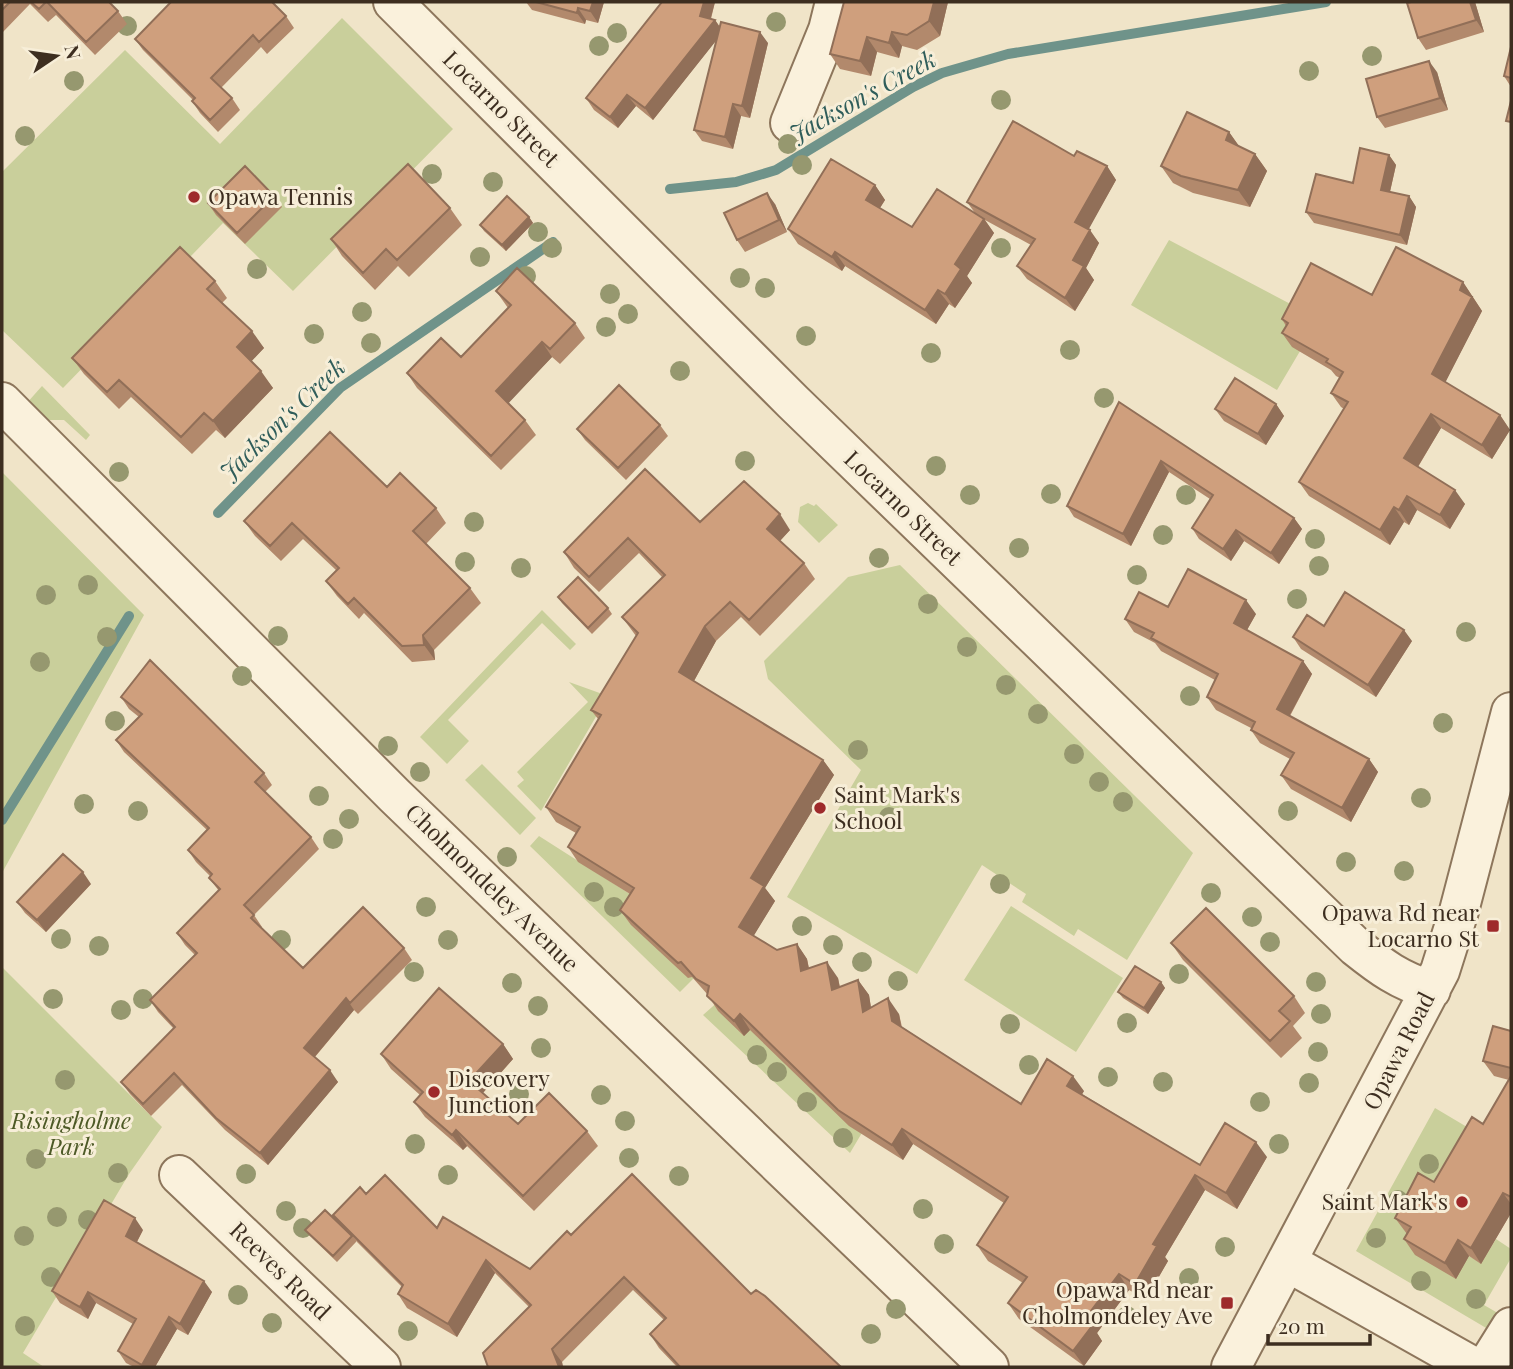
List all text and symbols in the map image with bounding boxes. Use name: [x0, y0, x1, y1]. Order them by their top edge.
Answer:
north arrow: [21, 21, 91, 91]
text: N: [59, 42, 88, 62]
water label: Jackson's Creek: [783, 42, 941, 149]
street label: Locarno Street: [437, 43, 568, 174]
place label: Opawa Tennis: [208, 180, 353, 211]
marker: Opawa Tennis: [186, 189, 202, 205]
water label: Jackson's Creek: [212, 351, 351, 487]
street label: Locarno Street: [838, 443, 970, 572]
place label: Saint Mark's School: [834, 778, 960, 835]
street label: Cholmondeley Avenue: [400, 796, 586, 978]
marker: Saint Mark's School: [812, 800, 828, 816]
place label: Opawa Rd near Locarno St: [1322, 896, 1480, 953]
marker: Opawa Rd near Locarno St: [1485, 918, 1501, 934]
street label: Opawa Road: [1355, 986, 1441, 1115]
place label: Discovery Junction: [447, 1062, 550, 1119]
marker: Discovery Junction: [426, 1084, 442, 1100]
park label: Risingholme Park: [10, 1104, 131, 1161]
place label: Saint Mark's: [1322, 1185, 1448, 1216]
marker: Saint Mark's: [1454, 1194, 1470, 1210]
street label: Reeves Road: [224, 1214, 338, 1326]
place label: Opawa Rd near Cholmondeley Ave: [1022, 1273, 1213, 1330]
marker: Opawa Rd near Cholmondeley Ave: [1219, 1295, 1235, 1311]
scale bar: [1268, 1302, 1370, 1346]
text: 20 m: [1278, 1311, 1325, 1339]

